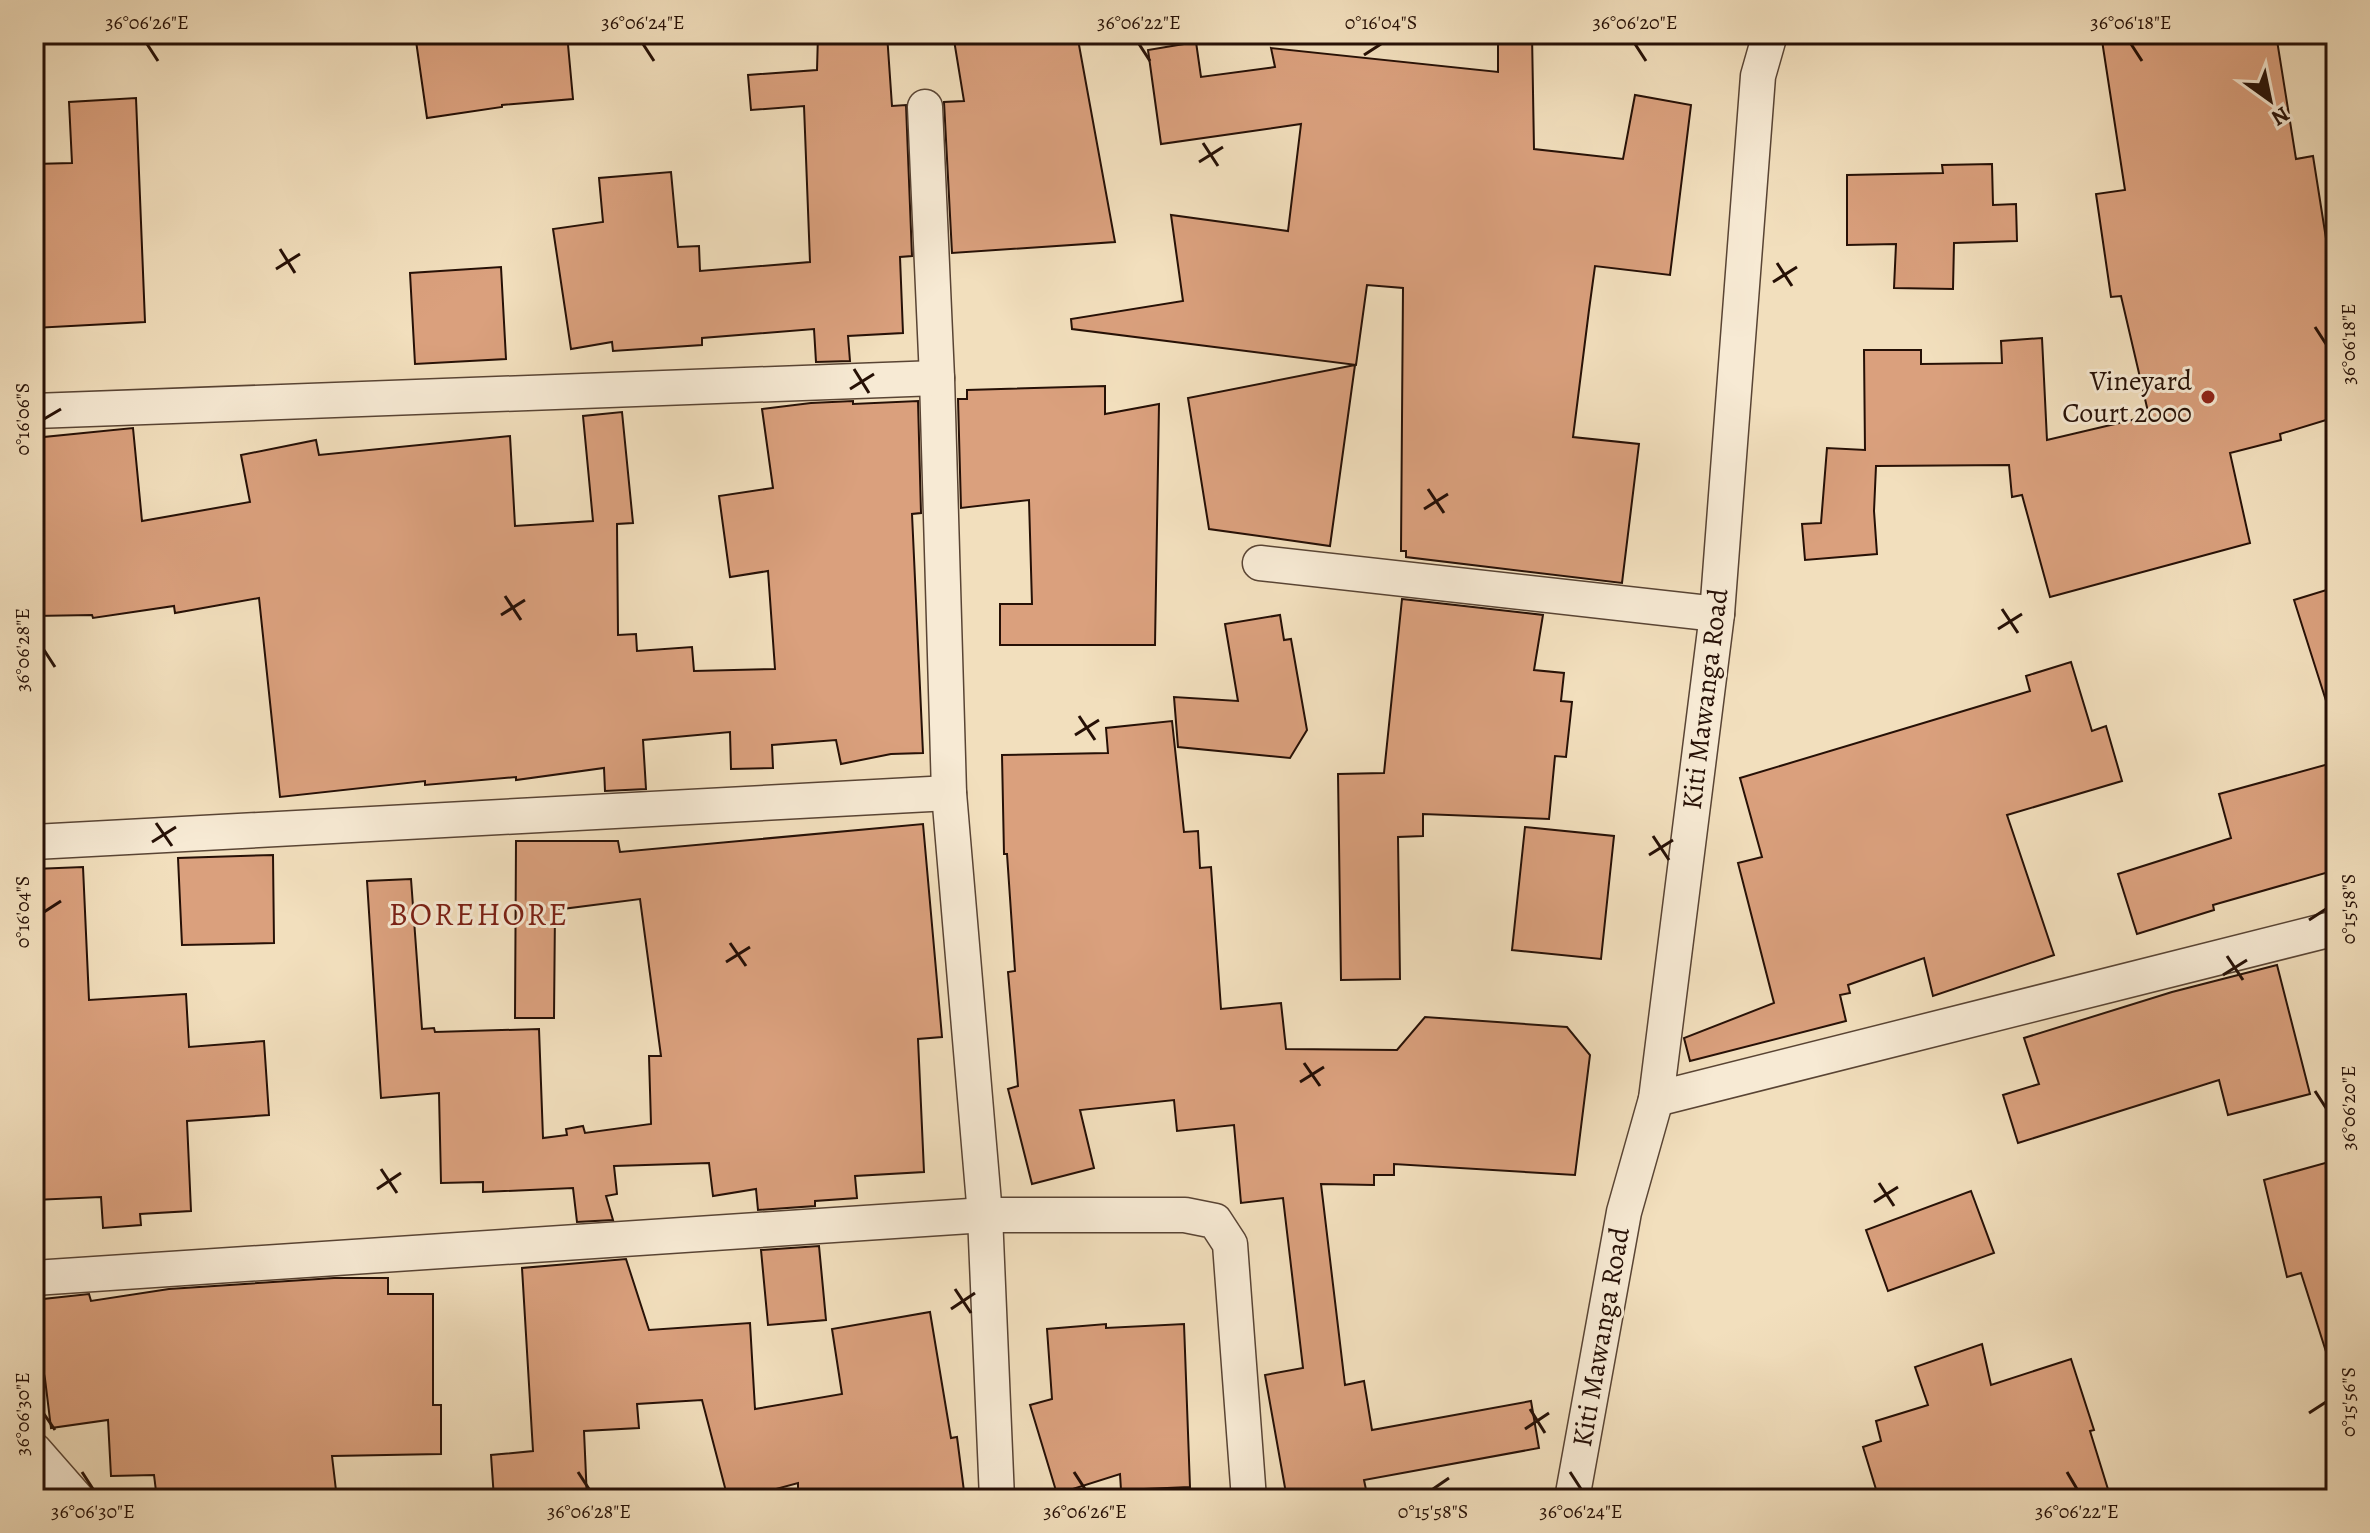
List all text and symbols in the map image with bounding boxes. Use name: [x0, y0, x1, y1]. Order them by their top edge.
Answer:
text: 36°06'26"E: [105, 9, 189, 36]
text: 36°06'24"E: [601, 9, 685, 36]
text: 36°06'22"E: [1097, 9, 1181, 36]
text: 0°16'04"S: [1345, 9, 1417, 36]
text: 36°06'20"E: [1593, 9, 1677, 36]
text: 36°06'18"E: [2090, 9, 2172, 36]
north arrow: [2230, 60, 2310, 140]
text: N: [2265, 99, 2295, 133]
text: 36°06'18"E: [2335, 303, 2362, 385]
place label: Vineyard Court 2000: [2062, 362, 2193, 432]
text: 0°16'06"S: [9, 383, 36, 455]
marker: Vineyard Court 2000: [2199, 388, 2217, 406]
street label: Kiti Mawanga Road: [1673, 585, 1738, 812]
text: 36°06'28"E: [9, 608, 36, 692]
text: 0°15'58"S: [2335, 874, 2362, 944]
text: 0°16'04"S: [9, 876, 36, 948]
district label: BOREHORE: [389, 892, 569, 936]
text: 36°06'20"E: [2335, 1066, 2362, 1150]
street label: Kiti Mawanga Road: [1563, 1223, 1639, 1450]
text: 0°15'56"S: [2335, 1367, 2362, 1437]
text: 36°06'30"E: [9, 1372, 36, 1456]
text: 36°06'30"E: [51, 1498, 135, 1525]
text: 36°06'28"E: [547, 1498, 631, 1525]
text: 36°06'26"E: [1043, 1498, 1127, 1525]
text: 0°15'58"S: [1398, 1498, 1468, 1525]
text: 36°06'24"E: [1539, 1498, 1623, 1525]
text: 36°06'22"E: [2035, 1498, 2119, 1525]

